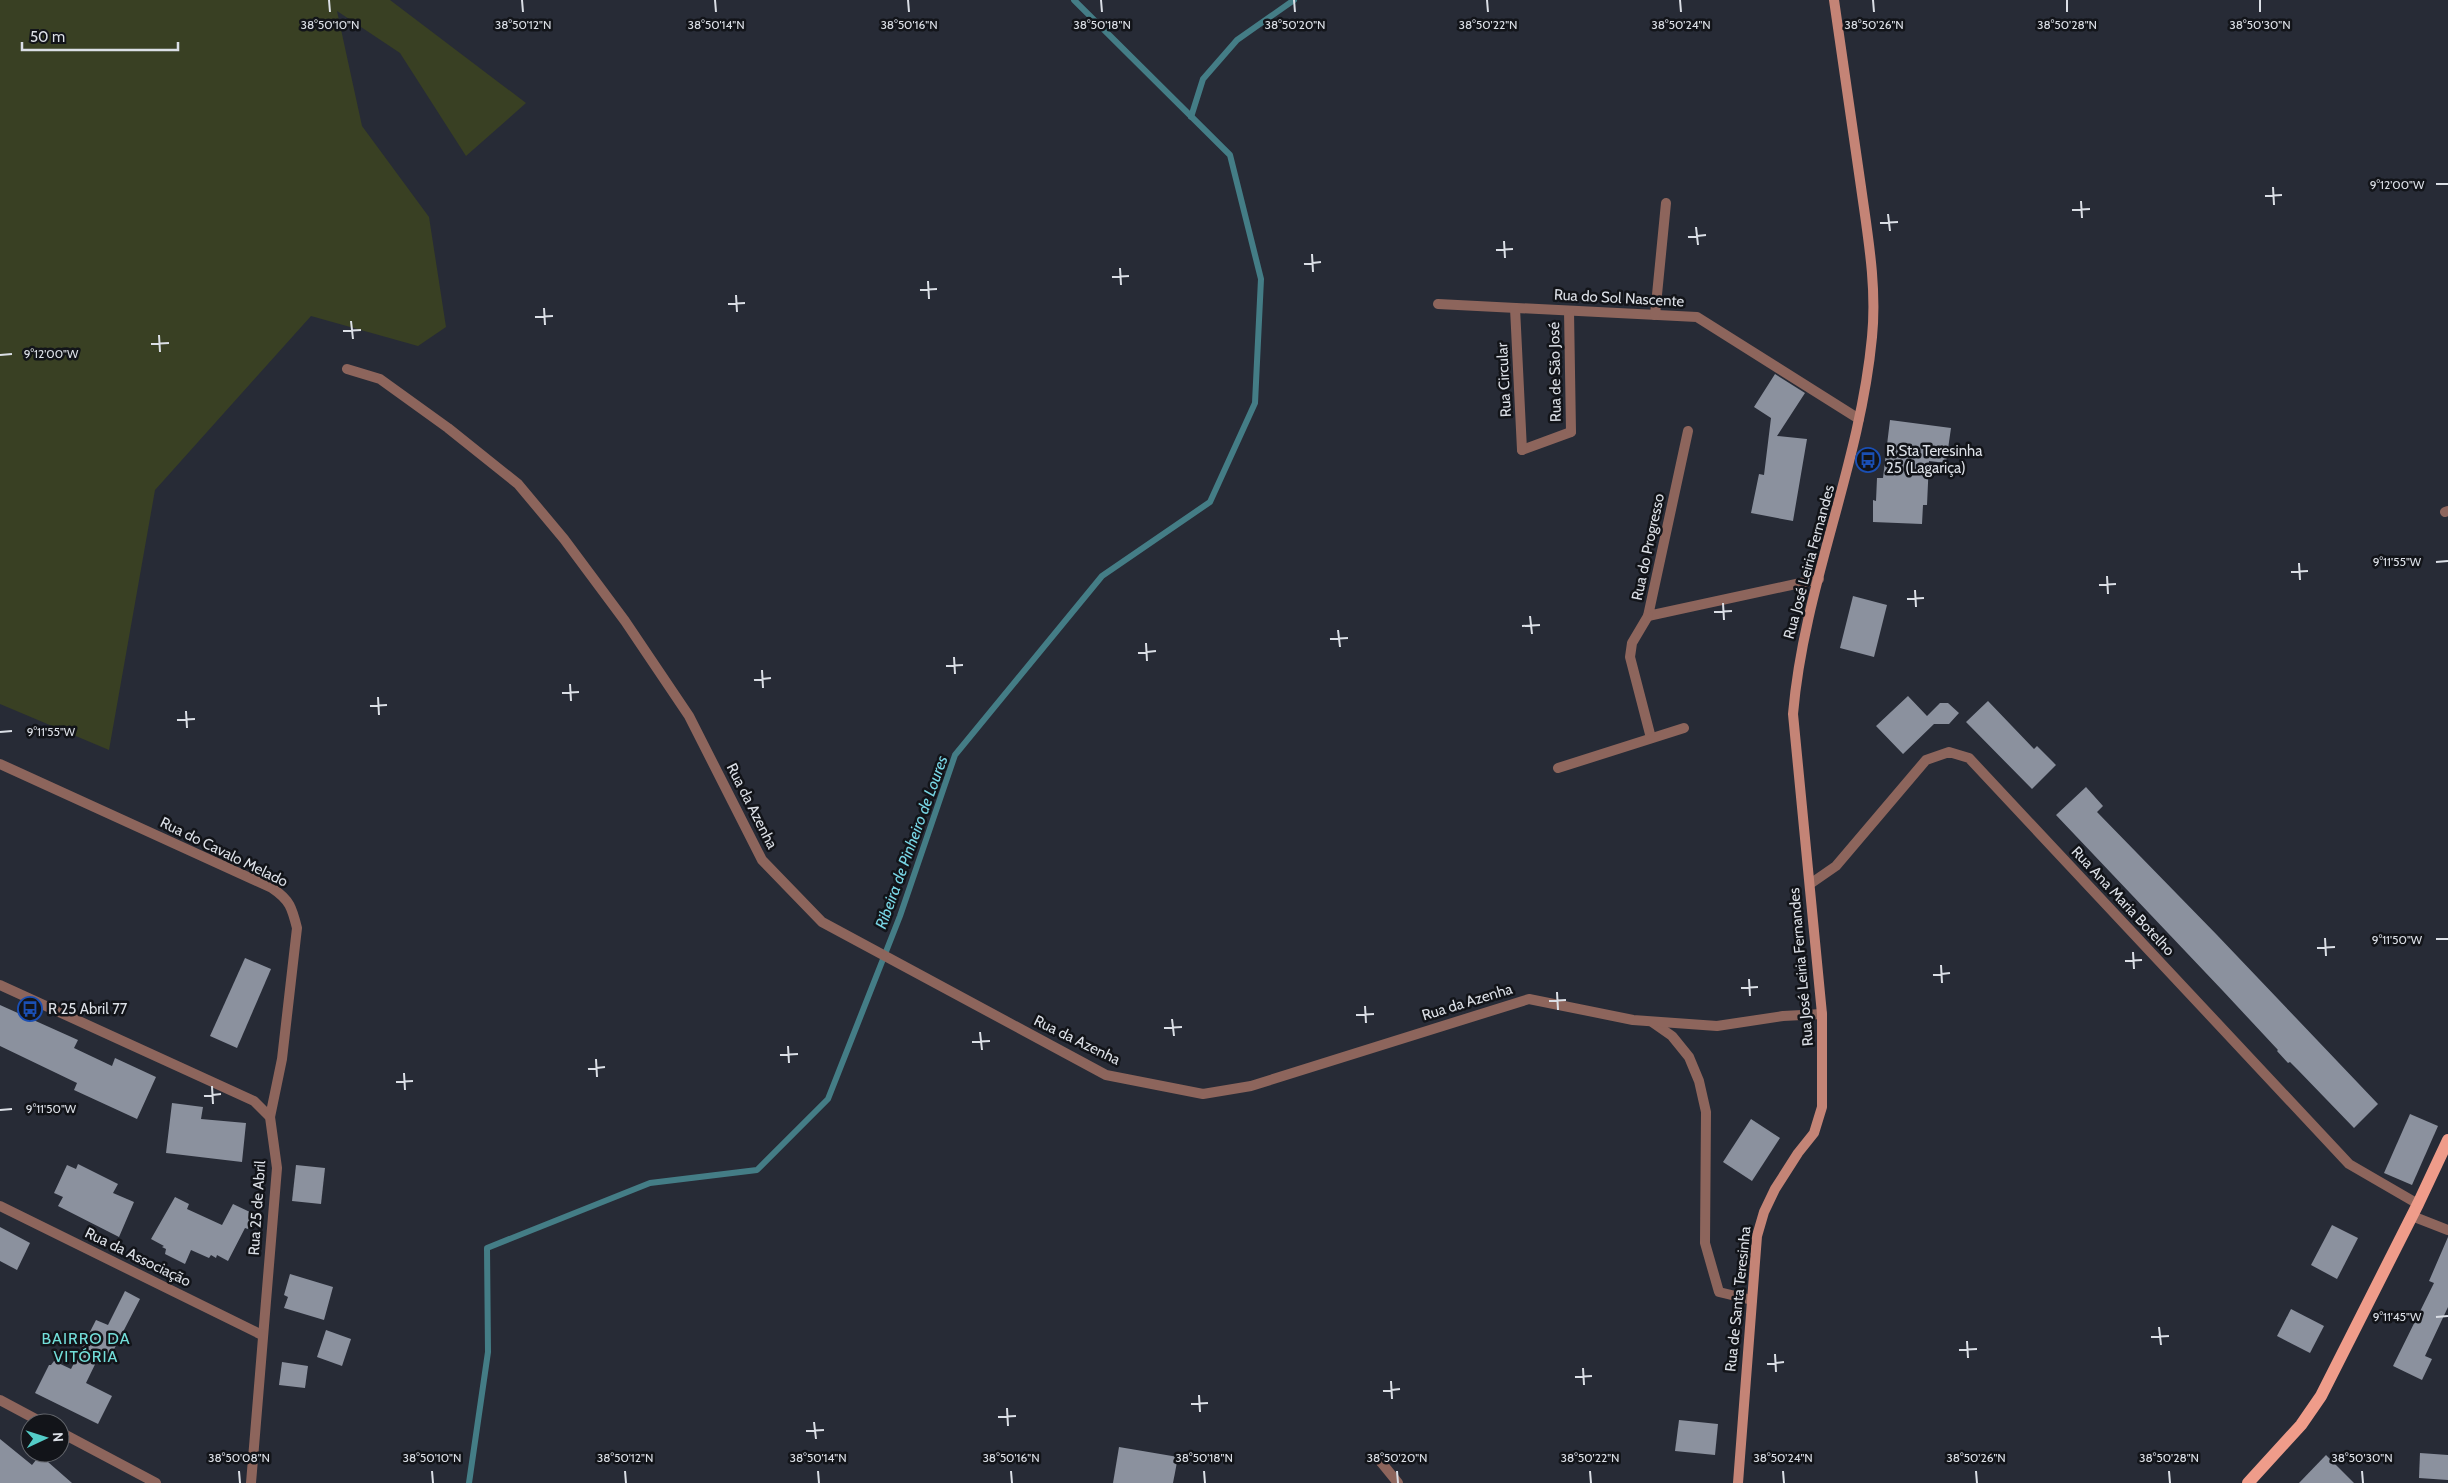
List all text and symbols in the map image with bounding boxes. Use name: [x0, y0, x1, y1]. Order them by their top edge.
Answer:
text: 38°50'10"N: [301, 17, 359, 32]
text: 38°50'12"N: [495, 17, 551, 32]
text: 38°50'14"N: [687, 17, 745, 32]
text: 38°50'16"N: [880, 17, 938, 32]
text: 38°50'18"N: [1073, 17, 1131, 32]
text: 38°50'20"N: [1264, 17, 1326, 32]
text: 38°50'22"N: [1458, 17, 1518, 32]
text: 38°50'24"N: [1651, 17, 1711, 32]
text: 38°50'26"N: [1844, 17, 1904, 32]
text: 38°50'28"N: [2037, 17, 2097, 32]
text: 38°50'30"N: [2229, 17, 2291, 32]
scale bar: [22, 20, 179, 52]
text: 50 m: [30, 28, 65, 46]
text: 9°12'00"W: [2370, 177, 2425, 192]
street label: Rua do Sol Nascente: [1553, 286, 1685, 310]
street label: Rua de São José: [1545, 322, 1565, 422]
street label: Rua Circular: [1493, 342, 1515, 418]
text: 9°12'00"W: [24, 346, 79, 361]
place label: R Sta Teresinha 25 (Lagariça): [1886, 442, 1983, 477]
bus stop icon: R Sta Teresinha 25 (Lagariça): [1855, 447, 1881, 473]
street label: Rua José Leiria Fernandes: [1780, 483, 1838, 641]
street label: Rua do Progresso: [1628, 492, 1668, 602]
text: 9°11'55"W: [2373, 554, 2422, 569]
text: 9°11'55"W: [27, 724, 76, 739]
water label: Ribeira de Pinheiro de Loures: [871, 753, 952, 931]
street label: Rua da Azenha: [723, 760, 782, 853]
street label: Rua do Cavalo Melado: [157, 813, 291, 891]
street label: Rua Ana Maria Botelho: [2068, 843, 2178, 959]
street label: Rua José Leiria Fernandes: [1785, 887, 1817, 1047]
text: 9°11'50"W: [2372, 932, 2423, 947]
street label: Rua da Azenha: [1420, 979, 1515, 1024]
bus stop icon: R 25 Abril 77: [17, 996, 43, 1022]
place label: R 25 Abril 77: [48, 1000, 128, 1018]
street label: Rua da Azenha: [1031, 1011, 1124, 1069]
text: 9°11'50"W: [26, 1101, 77, 1116]
street label: Rua 25 de Abril: [245, 1160, 269, 1256]
street label: Rua da Associação: [82, 1224, 194, 1290]
street label: Rua de Santa Teresinha: [1721, 1224, 1755, 1373]
text: 9°11'45"W: [2373, 1309, 2422, 1324]
district label: BAIRRO DA VITÓRIA: [42, 1329, 131, 1366]
north arrow: [20, 1413, 70, 1463]
text: N: [49, 1432, 67, 1443]
text: 38°50'08"N: [208, 1450, 270, 1465]
text: 38°50'10"N: [403, 1450, 461, 1465]
text: 38°50'12"N: [597, 1450, 653, 1465]
text: 38°50'14"N: [789, 1450, 847, 1465]
text: 38°50'16"N: [982, 1450, 1040, 1465]
text: 38°50'18"N: [1175, 1450, 1233, 1465]
text: 38°50'20"N: [1366, 1450, 1428, 1465]
text: 38°50'22"N: [1560, 1450, 1620, 1465]
text: 38°50'24"N: [1753, 1450, 1813, 1465]
text: 38°50'26"N: [1946, 1450, 2006, 1465]
text: 38°50'28"N: [2139, 1450, 2199, 1465]
text: 38°50'30"N: [2331, 1450, 2393, 1465]

